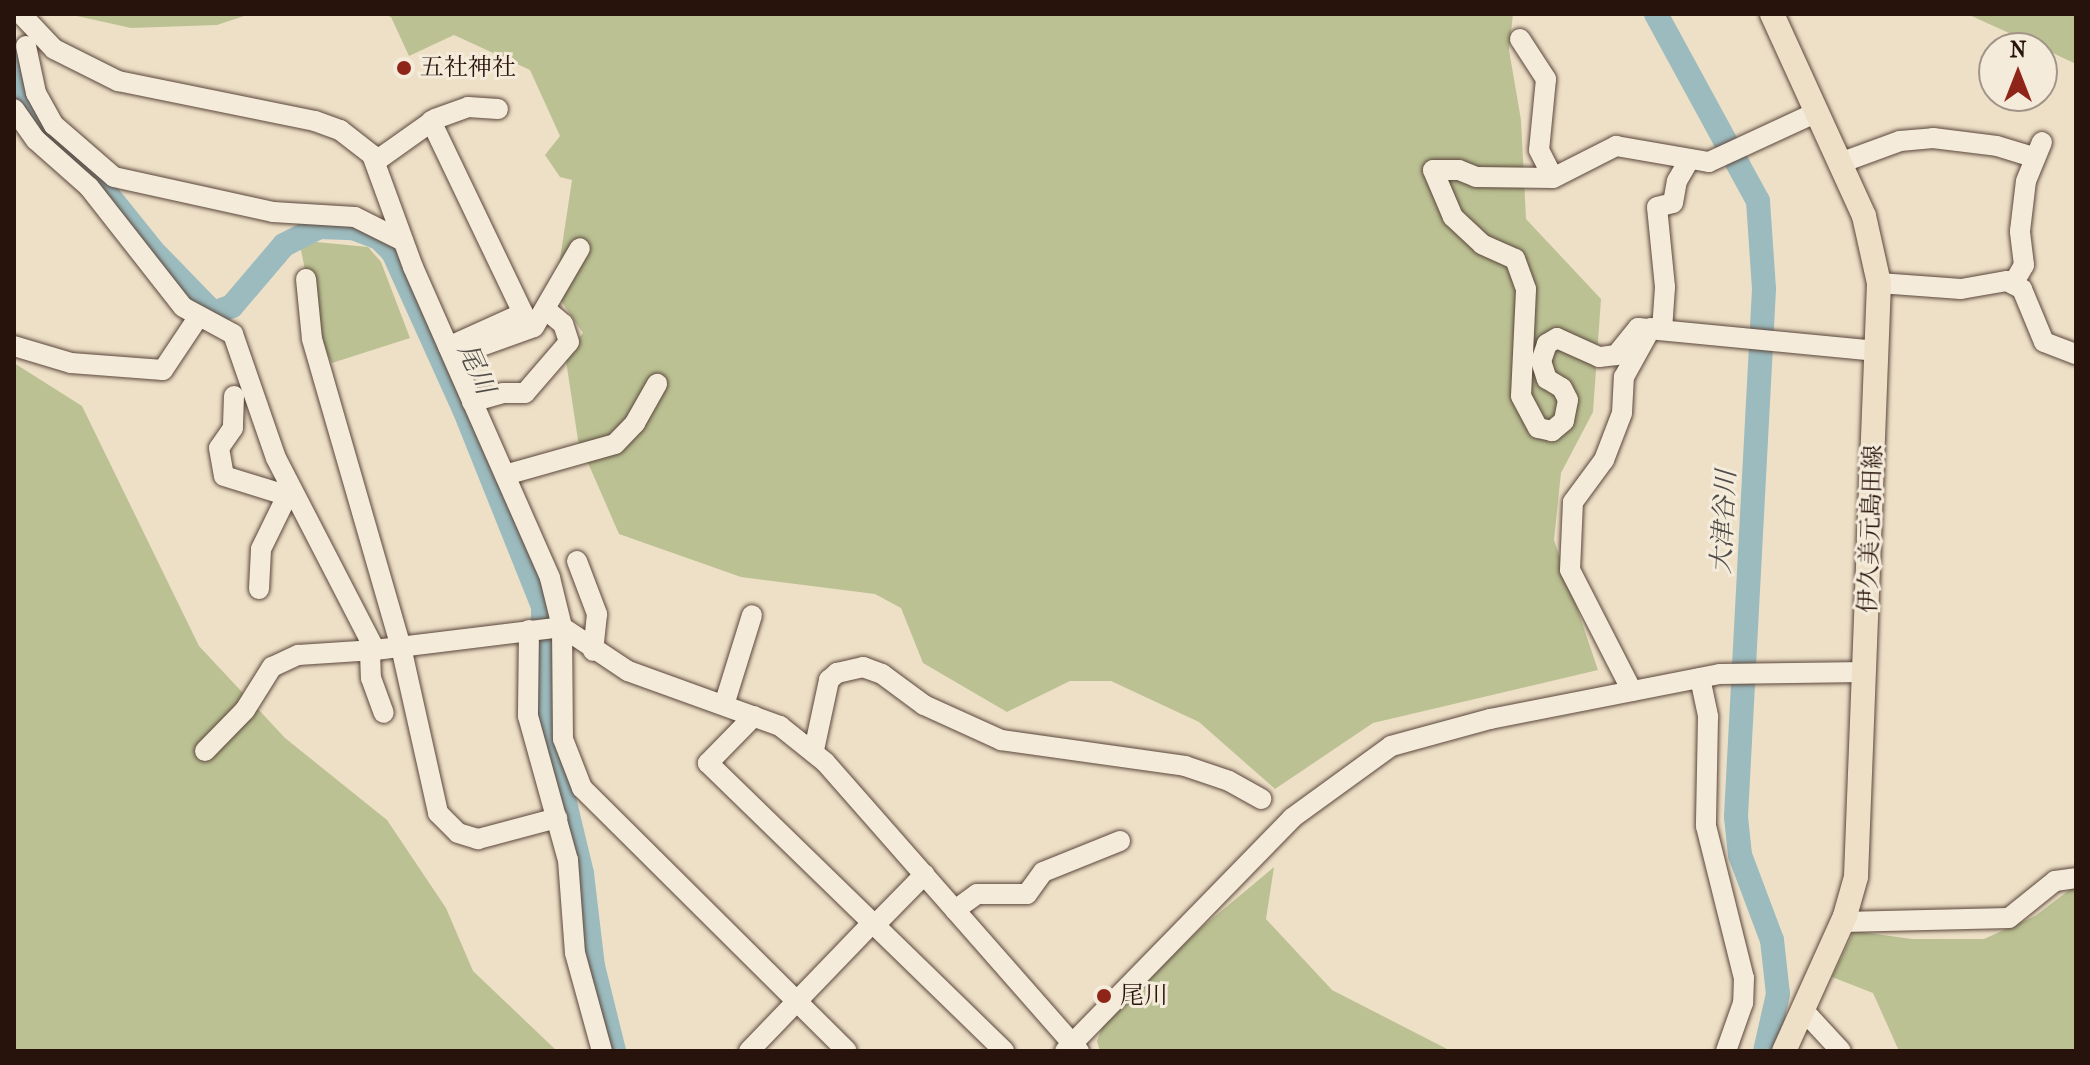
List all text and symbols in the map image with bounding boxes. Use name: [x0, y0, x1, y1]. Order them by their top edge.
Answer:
north arrow: [1978, 32, 2058, 112]
text: N: [2010, 37, 2026, 63]
place label: 五社神社: [420, 54, 516, 82]
marker: 五社神社: [395, 59, 413, 77]
water label: 尾川: [451, 339, 501, 399]
street label: 伊久美元島田線: [1854, 445, 1888, 613]
water label: 大津谷川: [1706, 469, 1742, 575]
place label: 尾川: [1120, 982, 1168, 1010]
marker: 尾川: [1095, 987, 1113, 1005]

